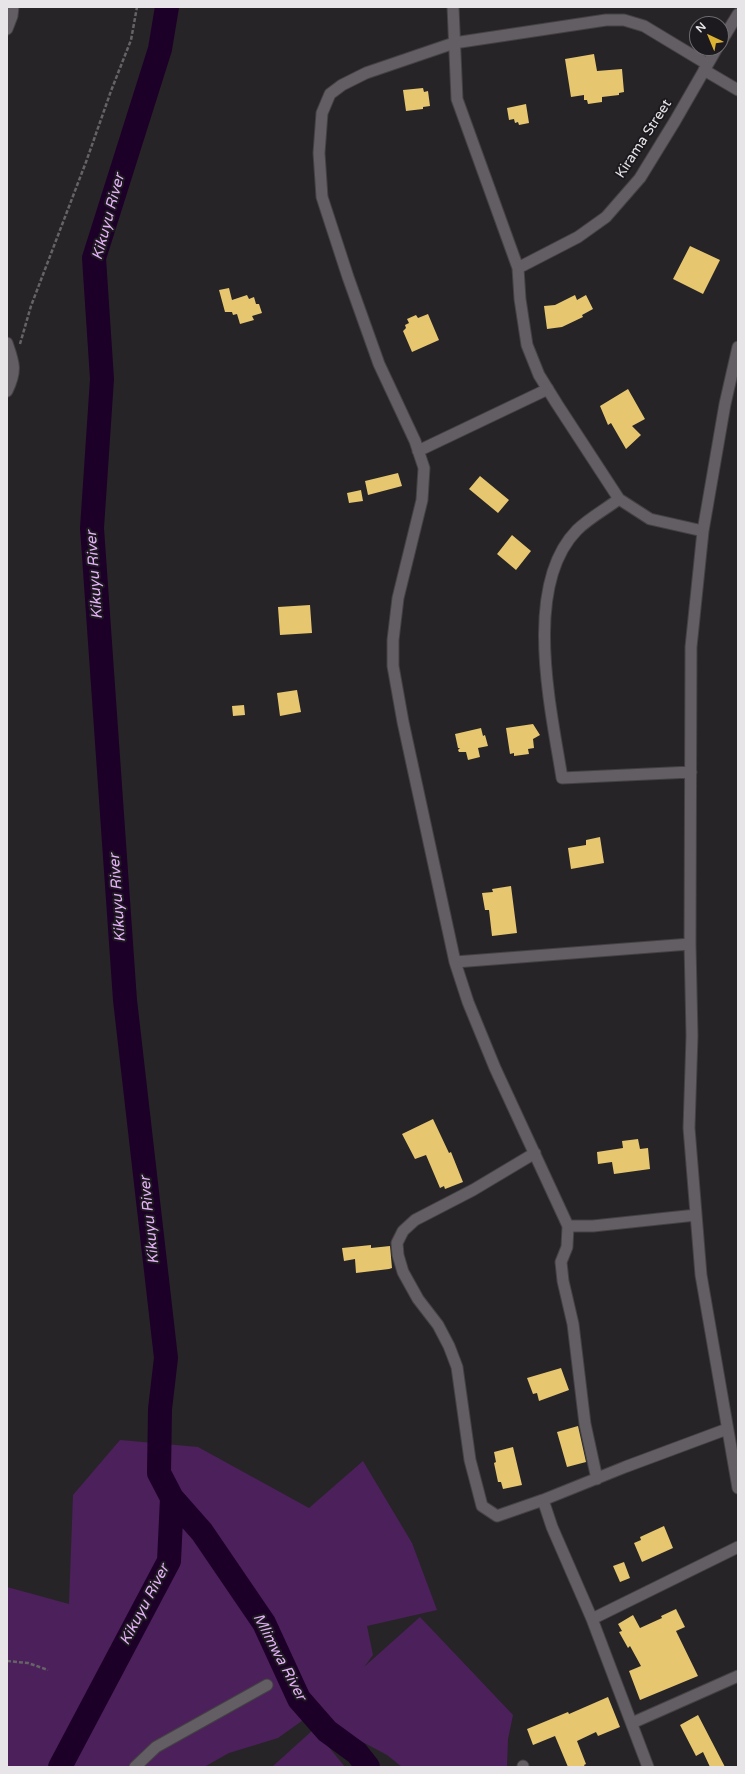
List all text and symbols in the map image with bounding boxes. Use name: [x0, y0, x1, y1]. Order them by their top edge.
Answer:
north arrow: [689, 16, 729, 56]
text: N: [693, 20, 709, 35]
street label: Kirama Street: [612, 96, 676, 182]
water label: Kikuyu River: [89, 172, 129, 262]
water label: Kikuyu River: [83, 530, 107, 620]
water label: Kikuyu River: [106, 853, 130, 943]
water label: Kikuyu River: [136, 1175, 164, 1265]
water label: Kikuyu River: [116, 1562, 174, 1648]
water label: Mlimwa River: [249, 1610, 309, 1704]

